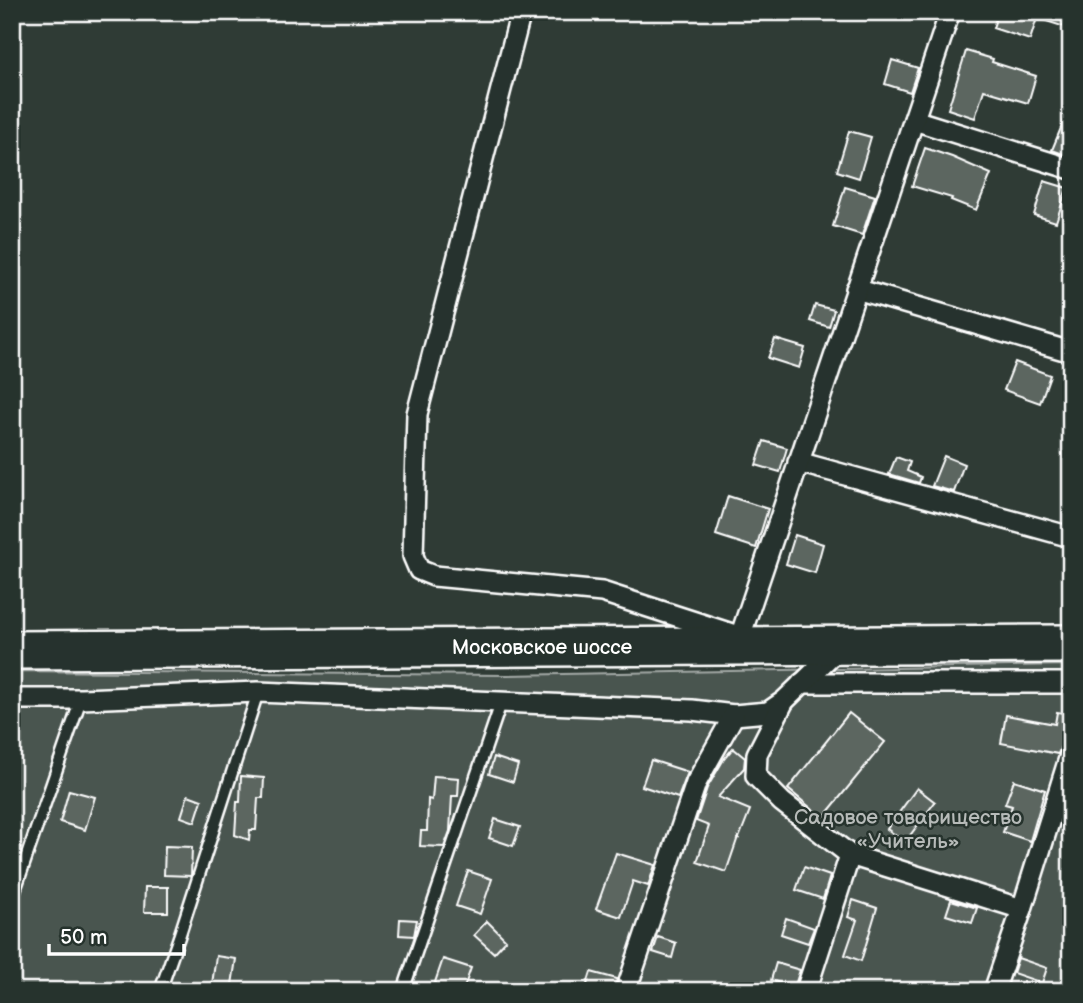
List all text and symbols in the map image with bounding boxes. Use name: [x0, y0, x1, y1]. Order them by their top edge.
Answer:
street label: Московское шоссе: [452, 635, 633, 660]
park label: Садовое товарищество «Учитель»: [794, 805, 1022, 854]
scale bar: [49, 912, 184, 956]
text: 50 m: [60, 925, 107, 950]

